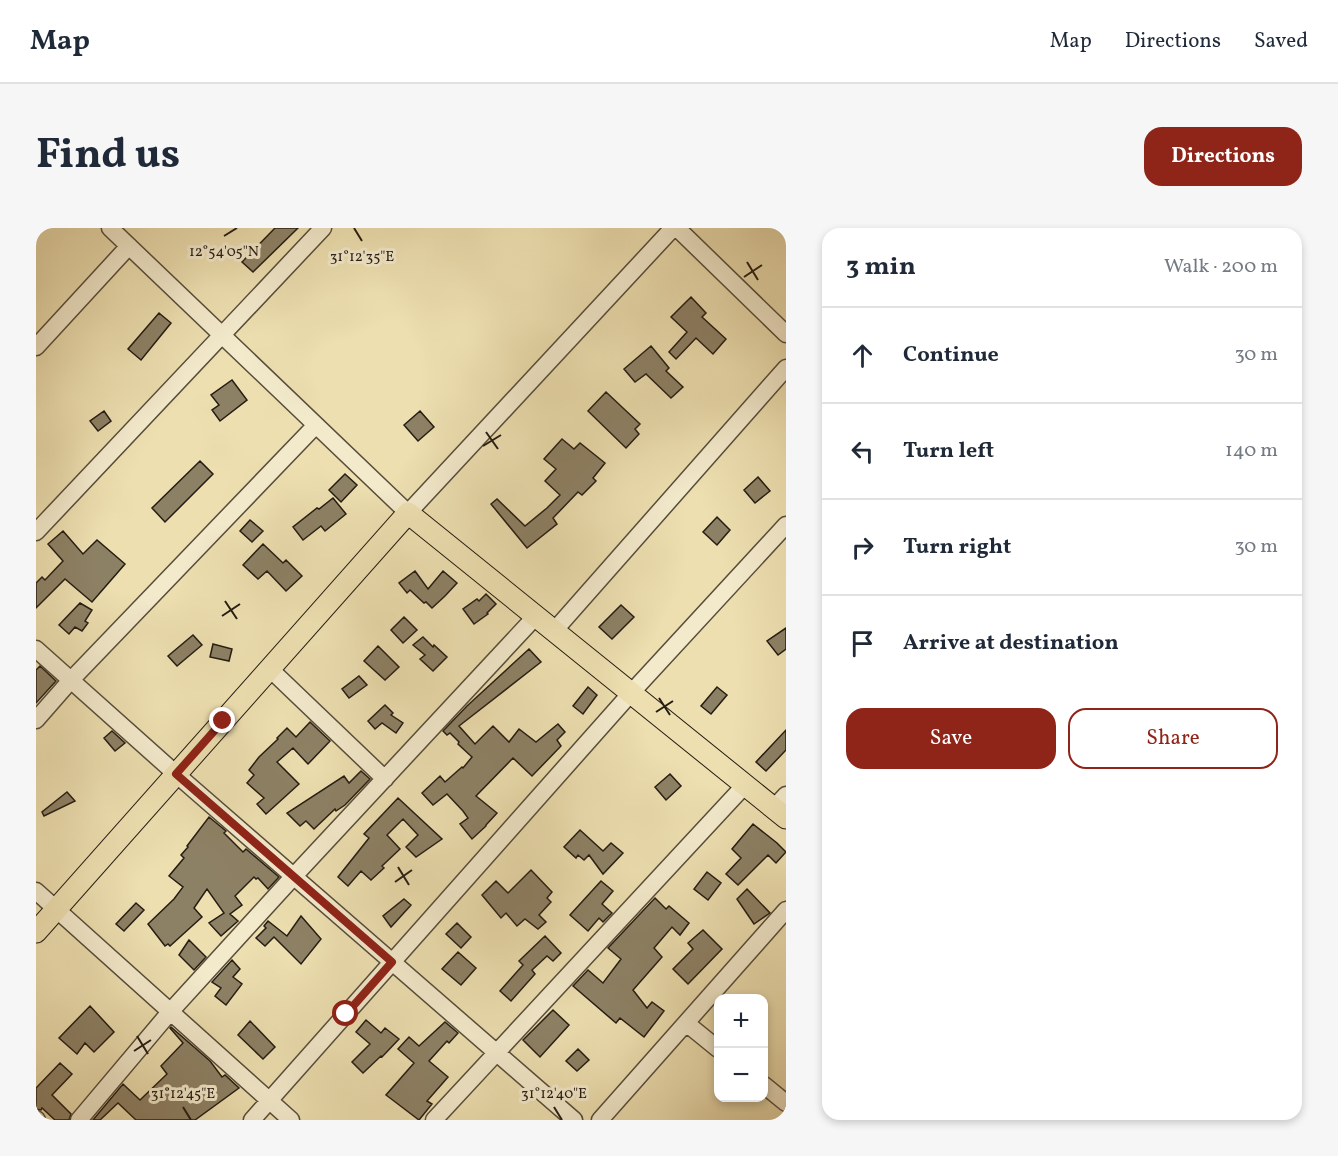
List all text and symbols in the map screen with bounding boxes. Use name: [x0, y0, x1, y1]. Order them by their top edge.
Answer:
text: Map: [30, 22, 90, 61]
text: Map: [1050, 27, 1092, 56]
text: Directions: [1125, 27, 1221, 56]
text: Saved: [1254, 27, 1308, 56]
text: Find us: [36, 127, 180, 186]
button: Directions: [1144, 127, 1302, 186]
text: 12°54'05"N: [189, 242, 259, 263]
text: 31°12'35"E: [330, 247, 394, 268]
text: 3 min: [846, 249, 916, 285]
text: Walk · 200 m: [1164, 253, 1278, 281]
icon: ahead: [846, 339, 879, 372]
text: Continue: [903, 340, 999, 371]
text: 30 m: [1234, 341, 1278, 369]
icon: left: [846, 435, 879, 468]
text: Turn left: [903, 436, 994, 467]
text: 140 m: [1225, 437, 1278, 465]
icon: right: [846, 531, 879, 564]
text: Turn right: [903, 532, 1011, 563]
text: 30 m: [1234, 533, 1278, 561]
icon: arrive: [846, 627, 879, 660]
text: Arrive at destination: [903, 628, 1119, 659]
route end: [209, 707, 235, 733]
button: Save: [846, 708, 1056, 769]
button: Share: [1068, 708, 1278, 769]
map controls: [714, 994, 768, 1102]
button: +: [714, 994, 768, 1048]
route start: [332, 1000, 358, 1026]
button: −: [714, 1048, 768, 1102]
text: 31°12'45"E: [151, 1084, 215, 1105]
text: 31°12'40"E: [521, 1084, 587, 1105]

